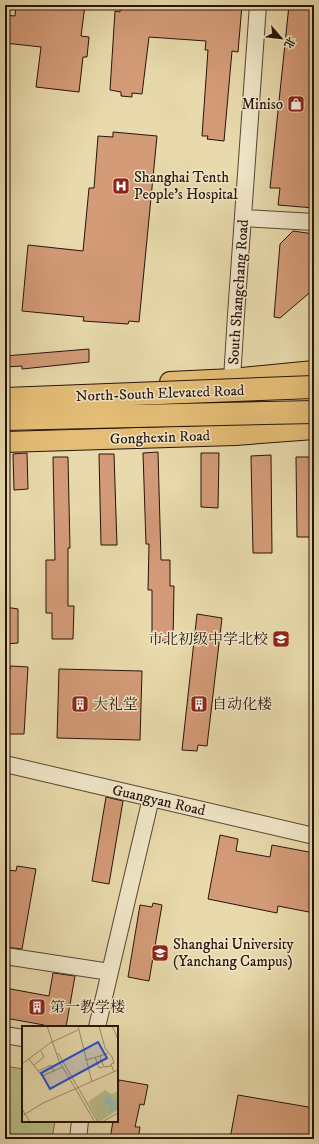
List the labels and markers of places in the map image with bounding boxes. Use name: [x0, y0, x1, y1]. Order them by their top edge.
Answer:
shop icon: Miniso: [286, 94, 306, 114]
place label: Miniso: [241, 95, 283, 114]
place label: Shanghai Tenth People's Hospital: [134, 168, 238, 204]
hospital icon: Shanghai Tenth People's Hospital: [111, 176, 131, 196]
school or university icon: 市北初级中学北校: [271, 629, 291, 649]
place label: 市北初级中学北校: [148, 630, 268, 649]
building icon: 大礼堂: [70, 694, 90, 714]
building icon: 自动化楼: [189, 694, 209, 714]
place label: 大礼堂: [93, 695, 138, 714]
place label: 自动化楼: [212, 695, 272, 714]
place label: Shanghai University (Yanchang Campus): [173, 935, 295, 971]
school or university icon: Shanghai University (Yanchang Campus): [150, 943, 170, 963]
building icon: 第一教学楼: [27, 997, 47, 1017]
place label: 第一教学楼: [50, 998, 125, 1017]

